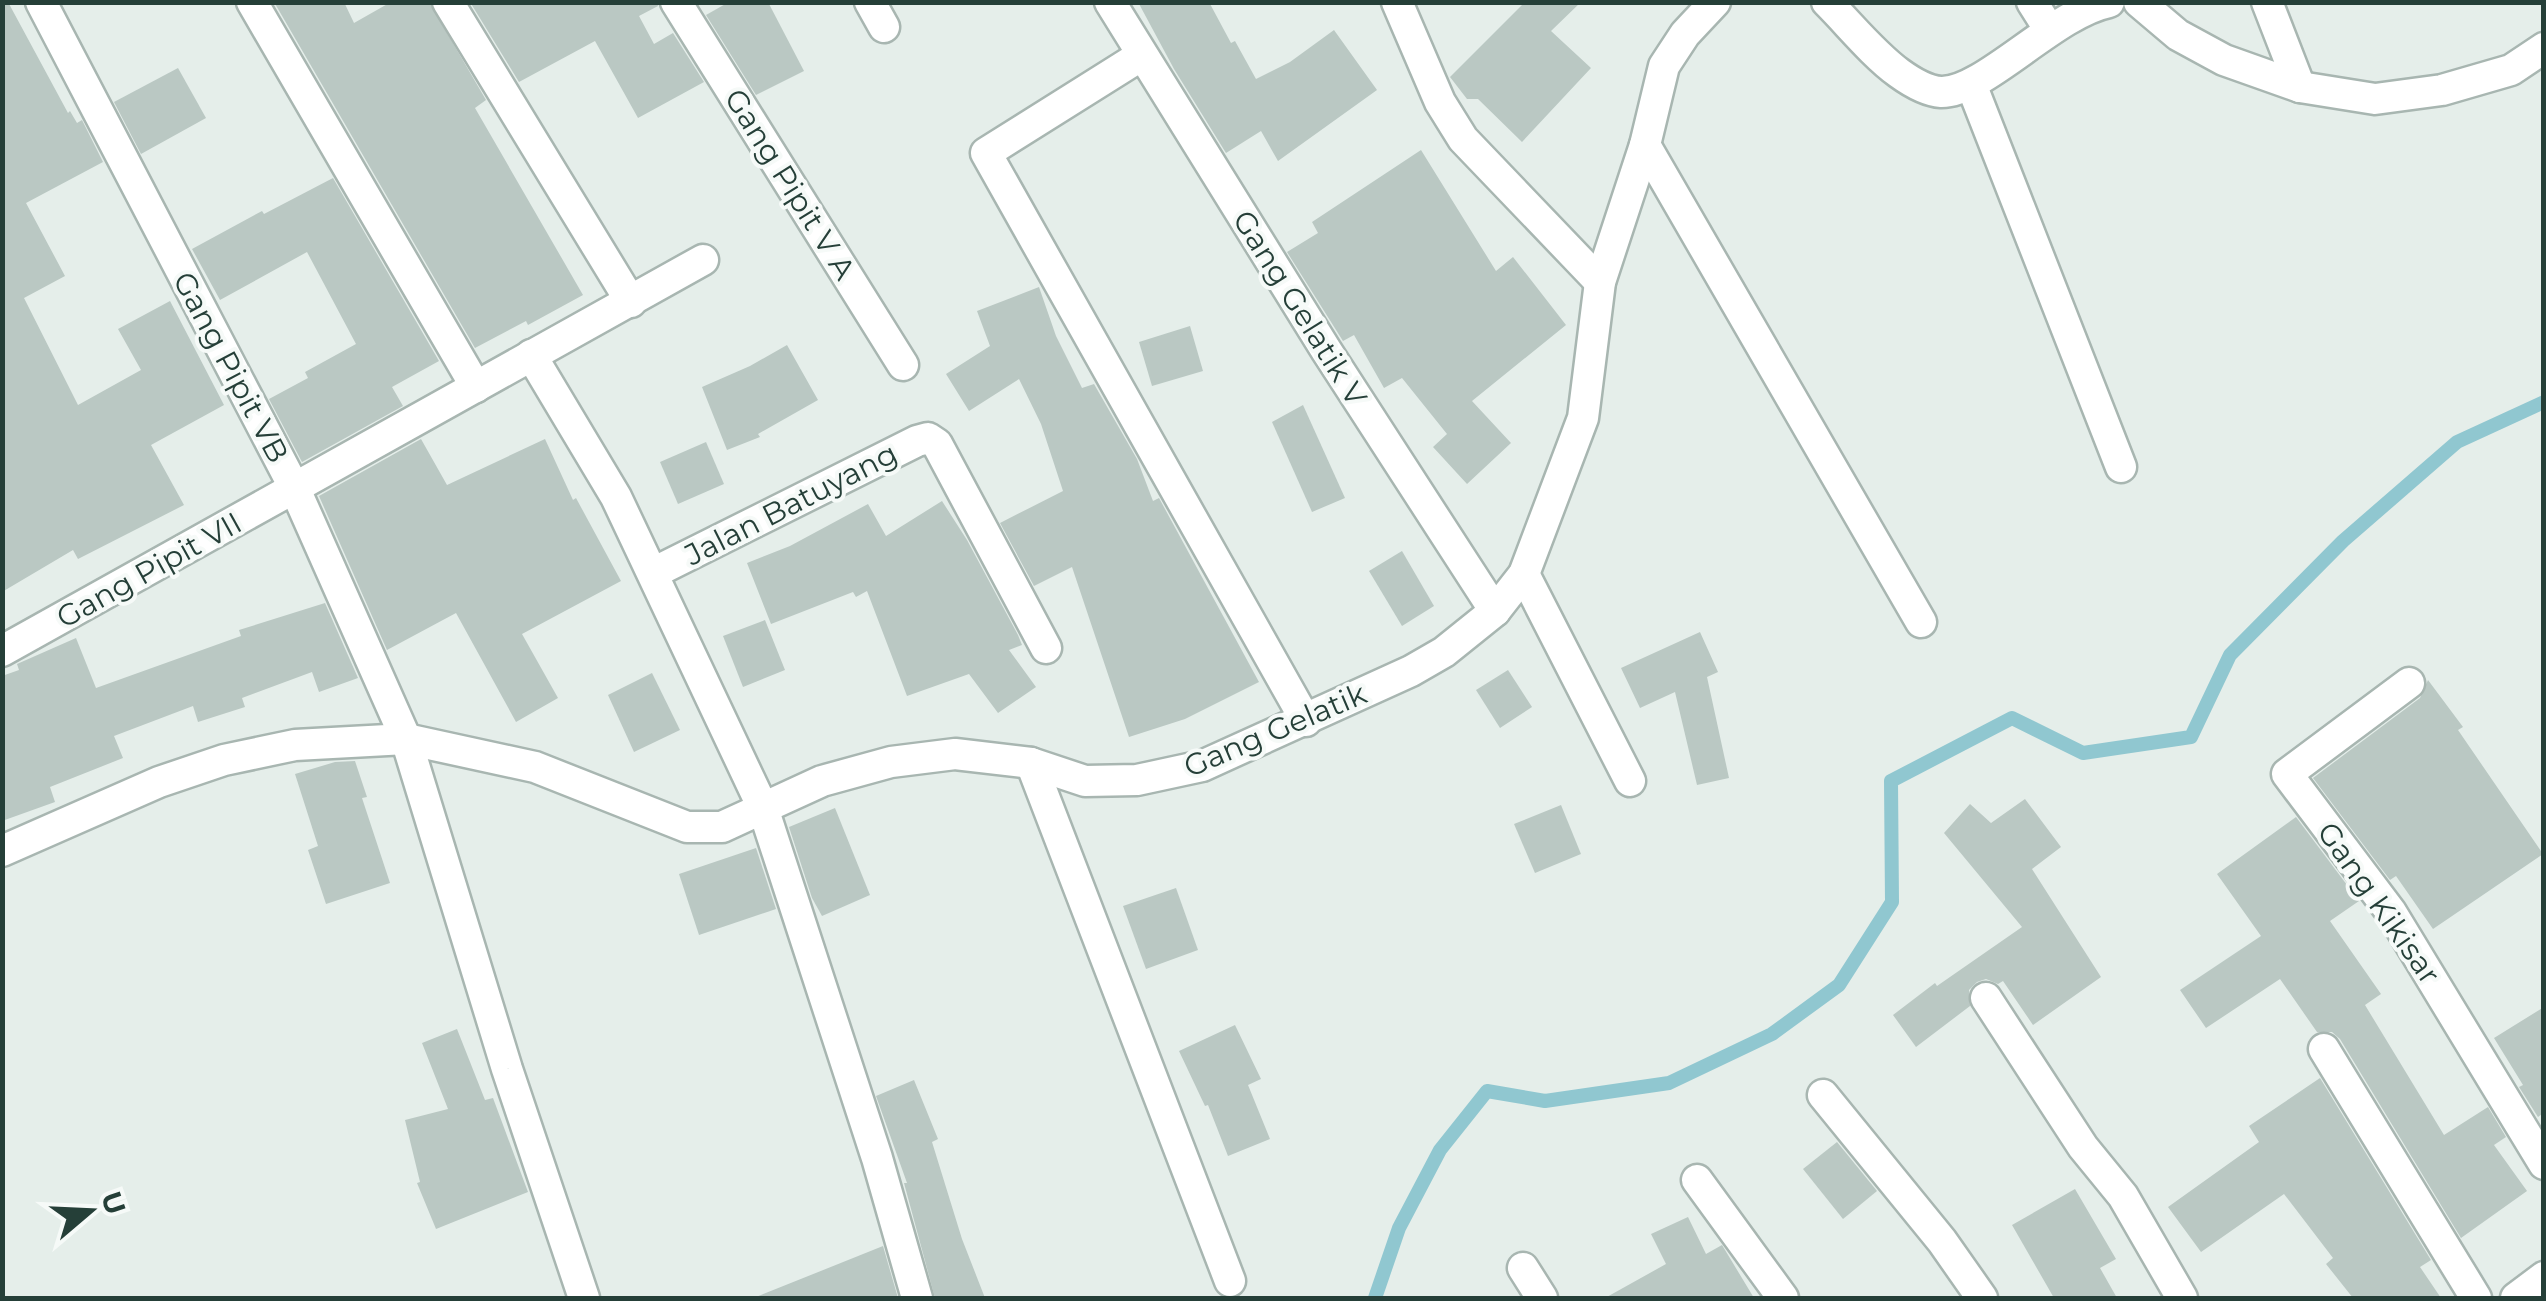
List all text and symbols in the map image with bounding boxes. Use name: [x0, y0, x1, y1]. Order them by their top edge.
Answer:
street label: Gang Pipit V A: [717, 82, 864, 287]
street label: Gang Gelatik V: [1225, 203, 1375, 413]
street label: Gang Pipit VB: [165, 265, 297, 469]
street label: Jalan Batuyang: [678, 435, 903, 574]
street label: Gang Pipit VII: [50, 504, 248, 636]
street label: Gang Gelatik: [1178, 675, 1372, 785]
street label: Gang Kikisar: [2310, 815, 2448, 991]
north arrow: [40, 1161, 140, 1261]
text: U: [94, 1187, 133, 1219]

